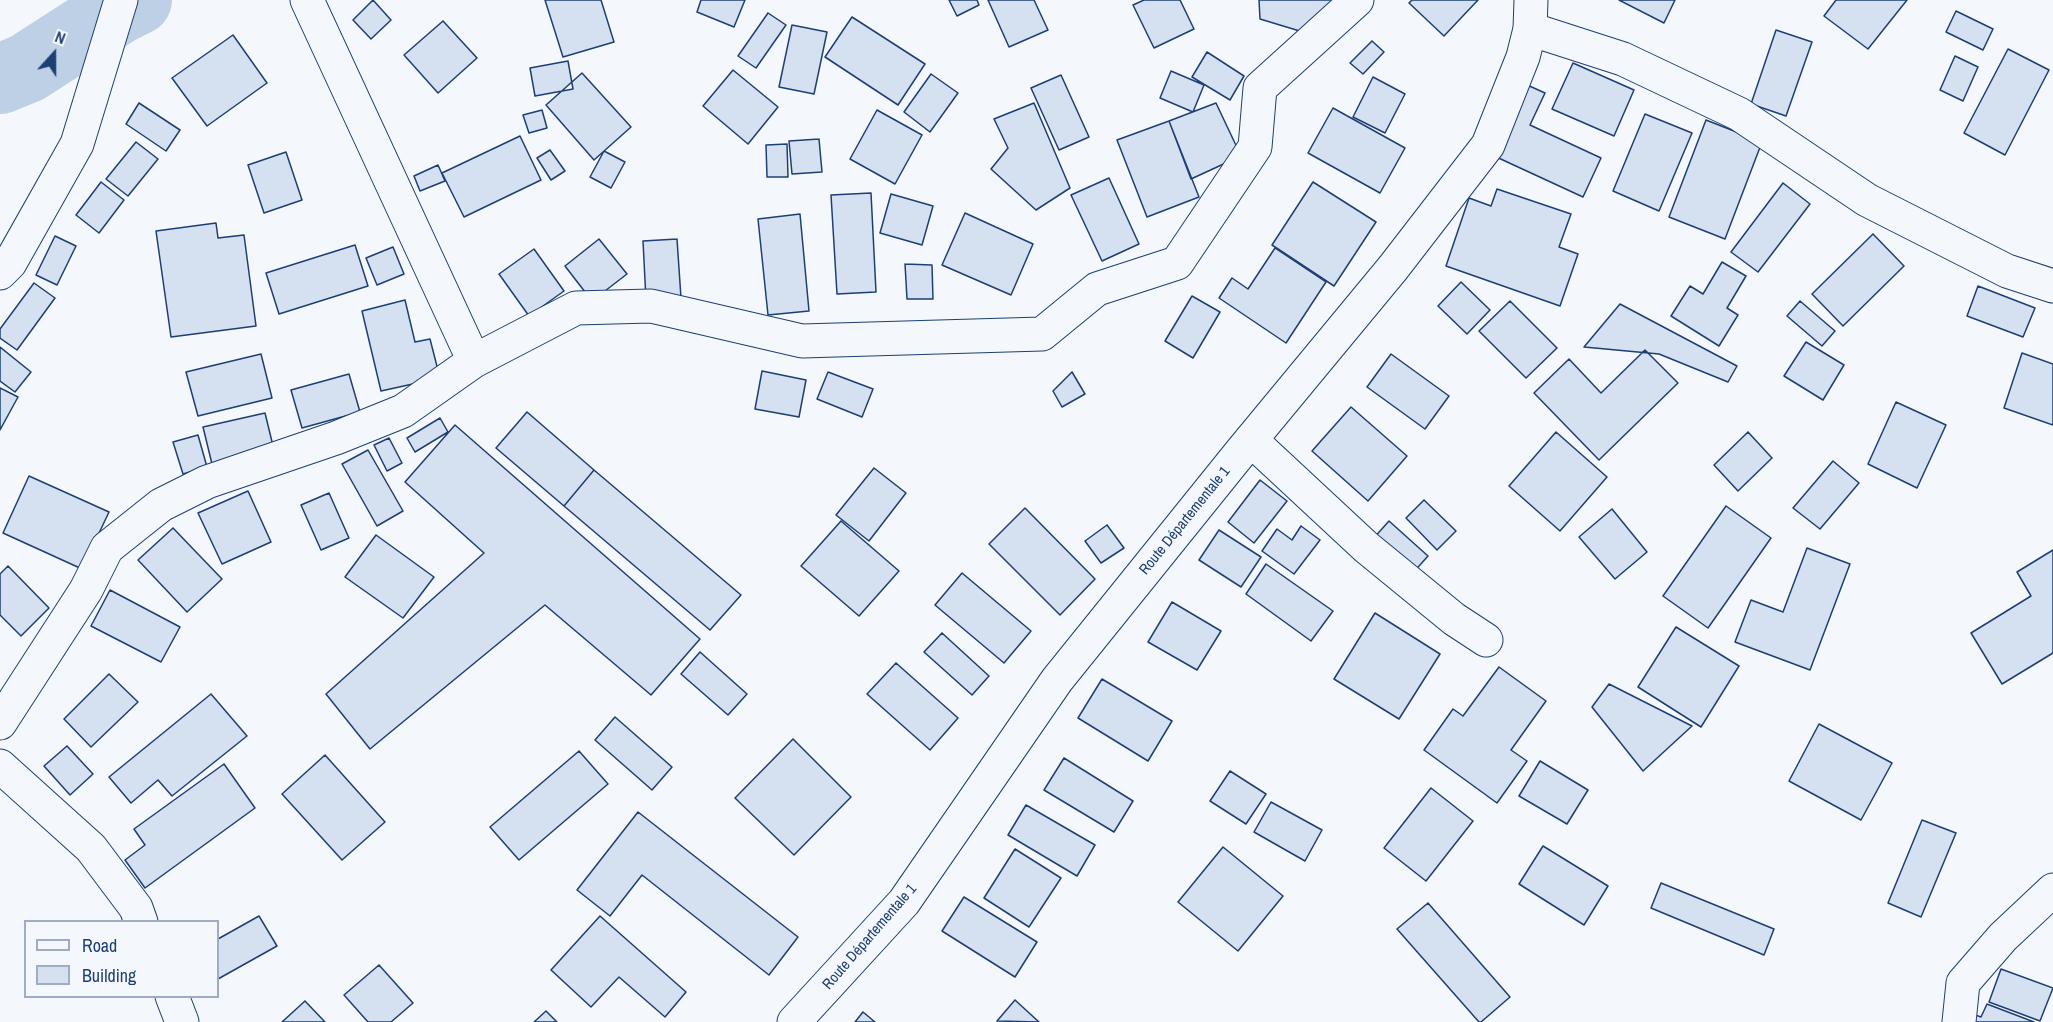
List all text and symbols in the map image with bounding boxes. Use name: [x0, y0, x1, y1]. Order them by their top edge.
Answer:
north arrow: [24, 24, 84, 84]
text: N: [52, 25, 69, 49]
street label: Route Départementale 1: [1136, 463, 1234, 579]
street label: Route Départementale 1: [819, 881, 921, 993]
legend: [24, 920, 219, 998]
text: Road: [82, 933, 117, 958]
text: Building: [82, 963, 136, 988]

